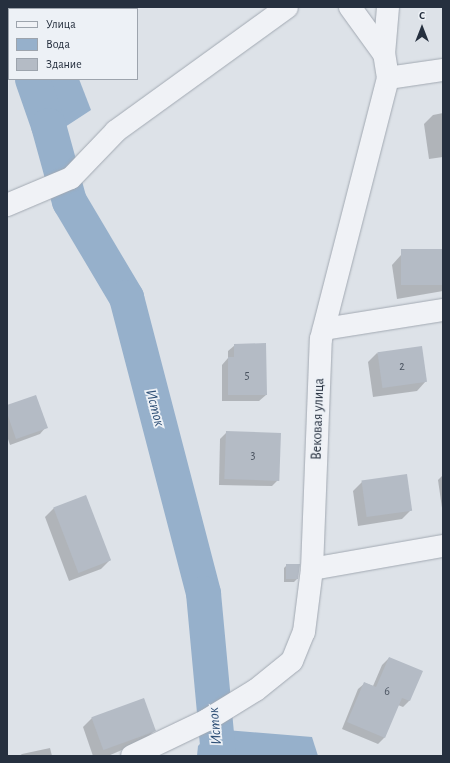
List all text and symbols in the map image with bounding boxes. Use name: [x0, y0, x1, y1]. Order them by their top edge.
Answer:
legend: [8, 8, 138, 80]
north arrow: [402, 8, 442, 48]
text: С: [419, 10, 425, 21]
text: Улица: [46, 18, 76, 30]
text: Вода: [46, 38, 70, 50]
text: Здание: [46, 58, 82, 70]
house number: 2: [399, 360, 405, 374]
house number: 5: [244, 369, 250, 383]
street label: Вековая улица: [308, 378, 328, 460]
water label: Исток: [141, 388, 169, 428]
house number: 3: [251, 449, 255, 463]
house number: 6: [384, 685, 390, 699]
water label: Исток: [204, 706, 226, 746]

